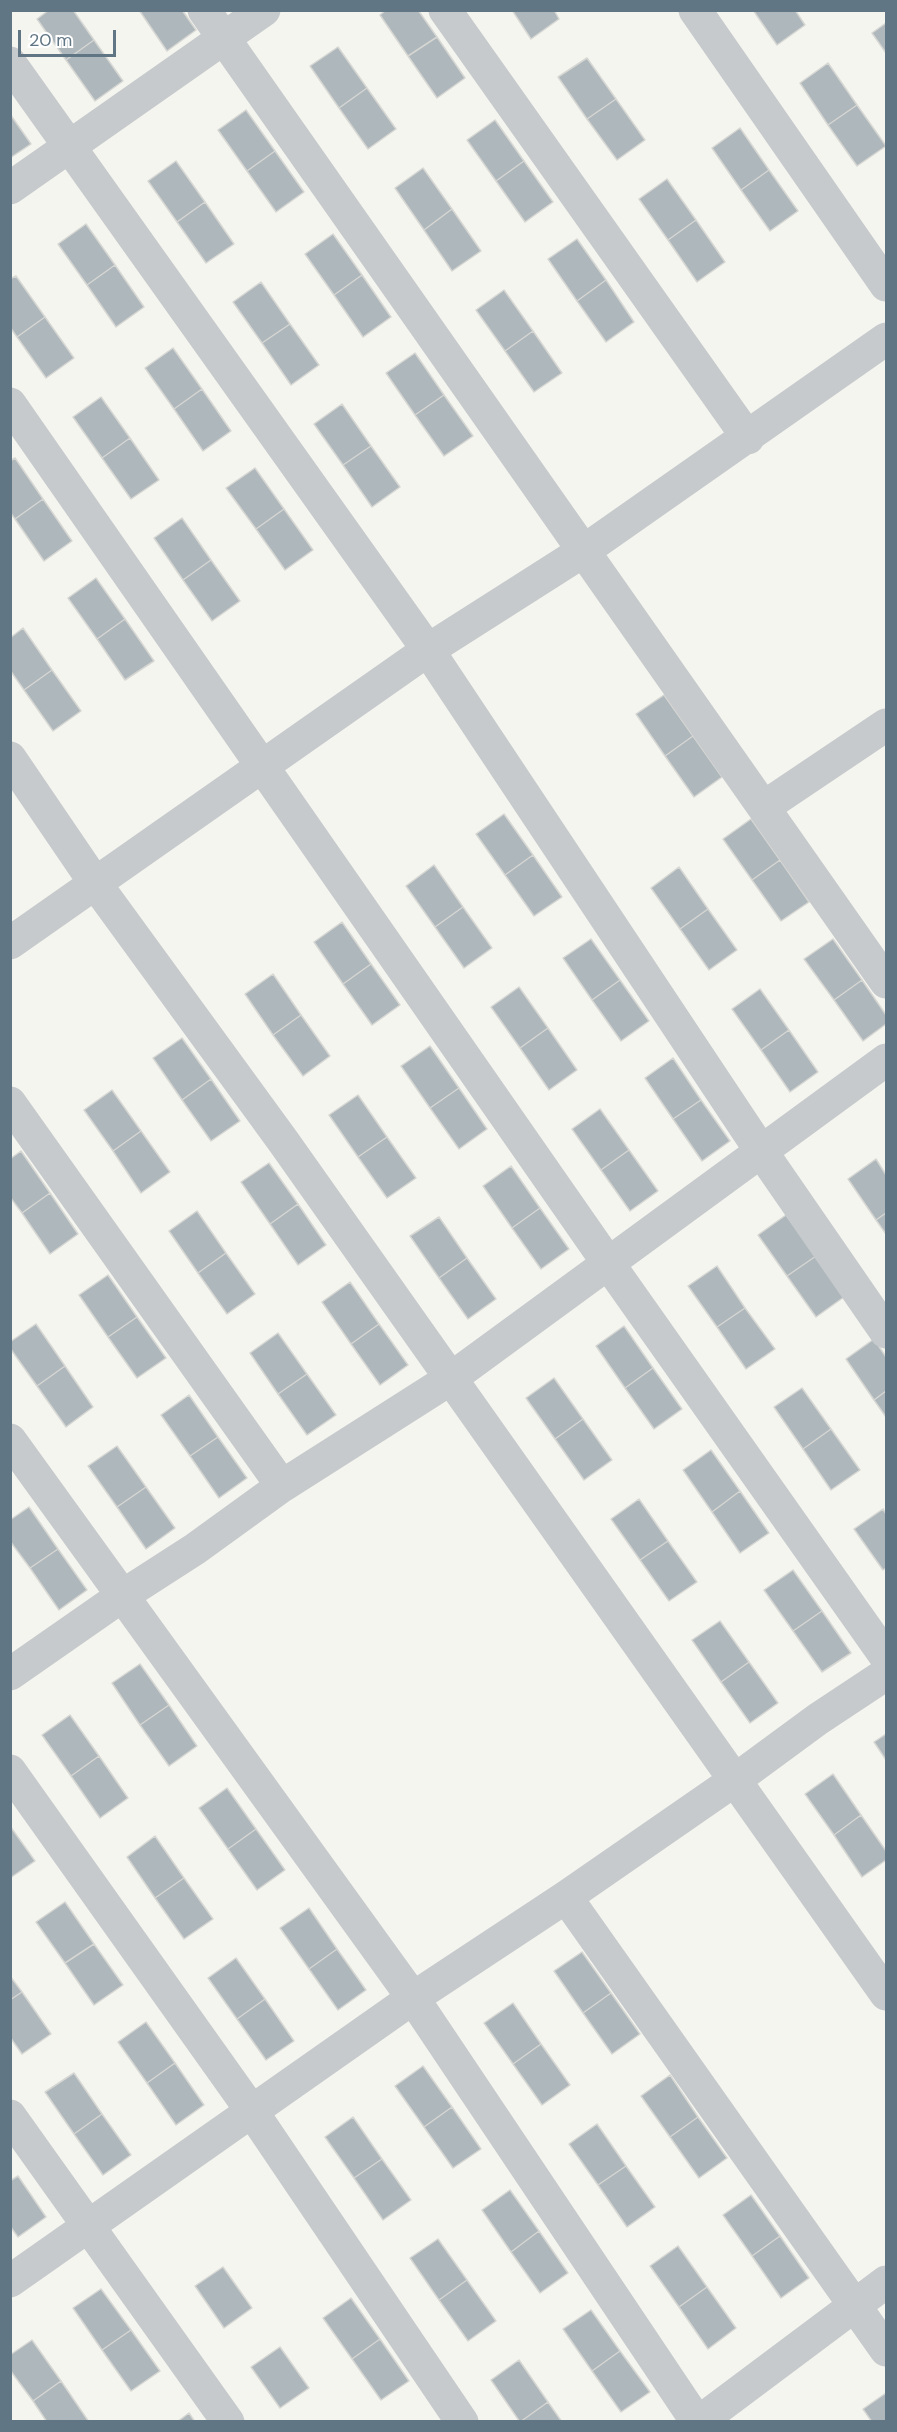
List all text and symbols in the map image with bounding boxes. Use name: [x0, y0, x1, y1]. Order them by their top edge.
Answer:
scale bar: [21, 18, 118, 56]
text: 20 m: [29, 28, 72, 52]

